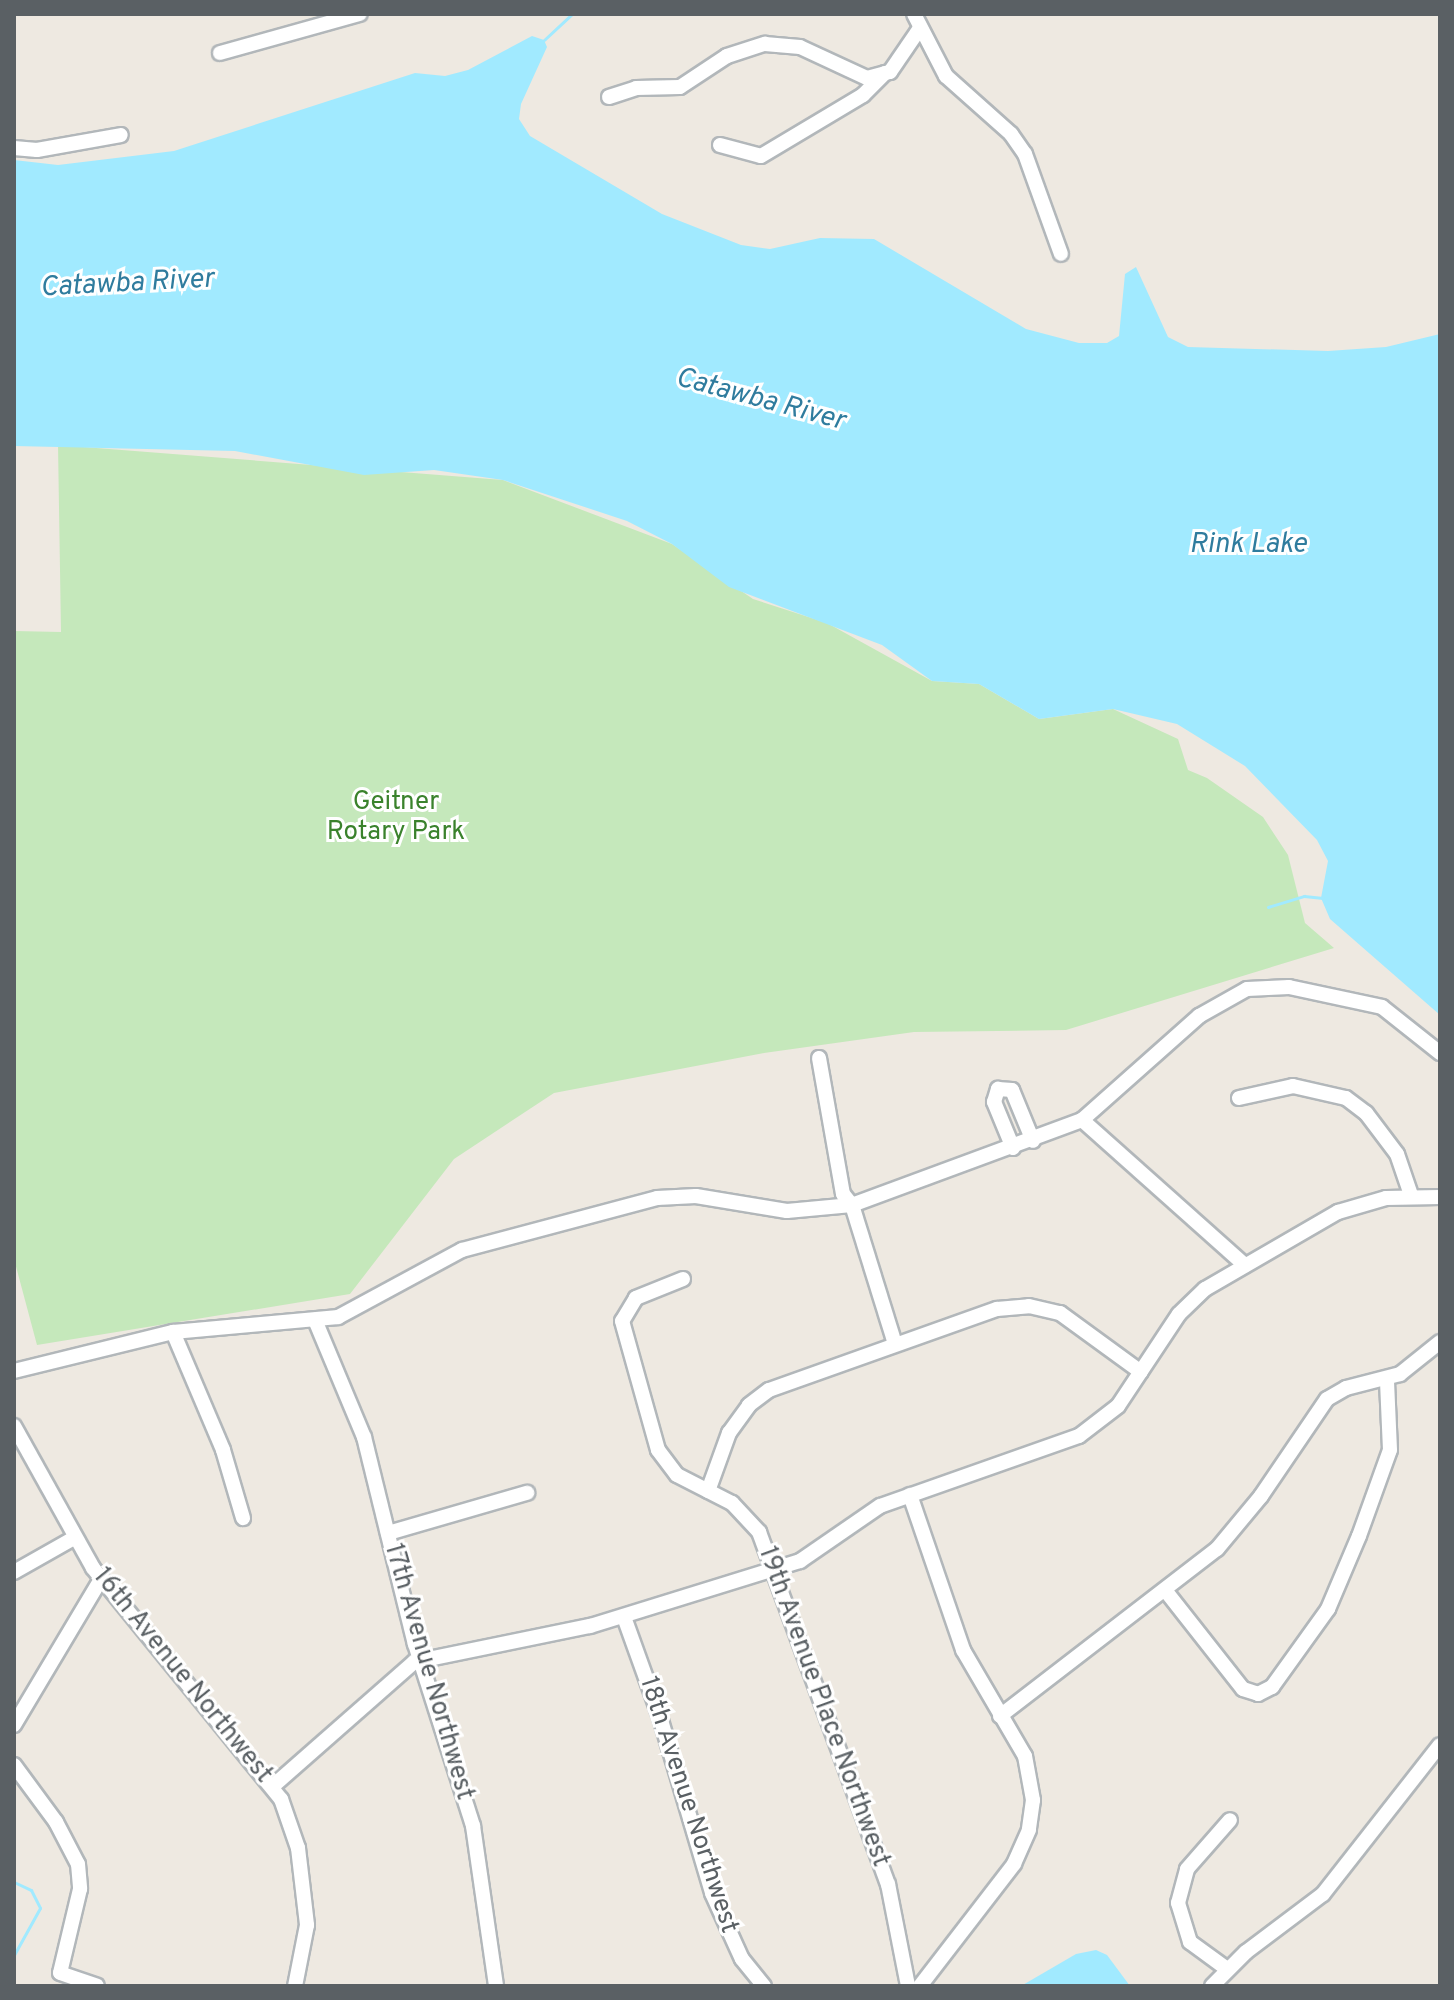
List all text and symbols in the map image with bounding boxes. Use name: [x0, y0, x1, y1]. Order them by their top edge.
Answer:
water label: Catawba River: [39, 263, 215, 305]
water label: Catawba River: [672, 361, 848, 439]
water label: Rink Lake: [1189, 528, 1307, 562]
park label: Geitner Rotary Park: [327, 787, 465, 848]
street label: 17th Avenue Northwest: [376, 1540, 480, 1804]
street label: 19th Avenue Place Northwest: [750, 1542, 896, 1872]
street label: 16th Avenue Northwest: [85, 1562, 279, 1790]
street label: 18th Avenue Northwest: [632, 1672, 744, 1938]

